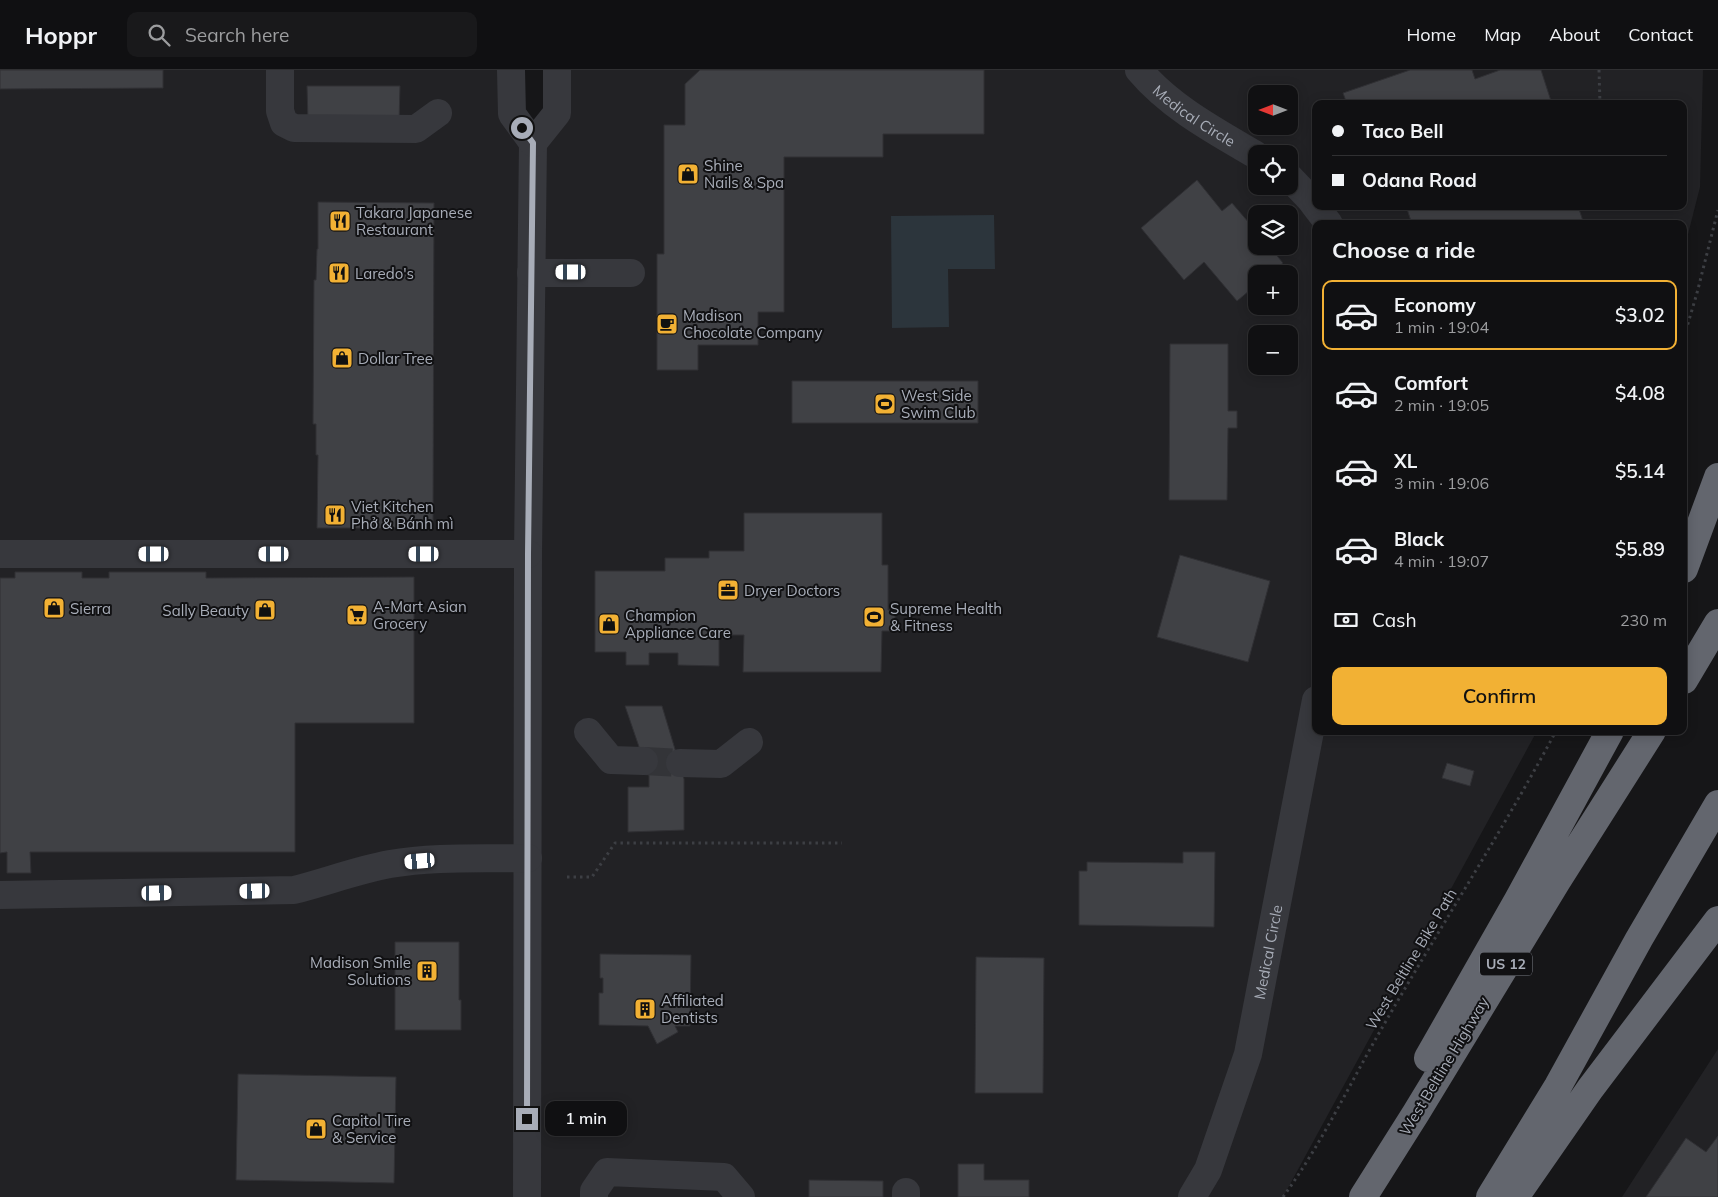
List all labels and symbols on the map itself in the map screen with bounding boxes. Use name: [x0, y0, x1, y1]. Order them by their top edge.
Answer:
street label: Medical Circle: [1149, 80, 1239, 150]
north arrow: [1248, 85, 1298, 135]
route start: [511, 117, 533, 139]
place label: Shine Nails & Spa: [704, 156, 784, 192]
shop icon: Shine Nails & Spa: [676, 162, 700, 186]
place label: Takara Japanese Restaurant: [356, 203, 472, 239]
restaurant icon: Takara Japanese Restaurant: [328, 209, 352, 233]
restaurant icon: Laredo's: [327, 261, 351, 285]
place label: Laredo's: [355, 264, 414, 283]
car: [556, 265, 586, 280]
place label: Madison Chocolate Company: [683, 306, 822, 342]
cafe icon: Madison Chocolate Company: [655, 312, 679, 336]
shop icon: Dollar Tree: [330, 346, 354, 370]
place label: Dollar Tree: [358, 349, 433, 368]
place label: West Side Swim Club: [901, 386, 975, 422]
sports icon: West Side Swim Club: [873, 392, 897, 416]
place label: Viet Kitchen Phở & Bánh mì: [351, 497, 453, 533]
restaurant icon: Viet Kitchen Phở & Bánh mì: [323, 503, 347, 527]
car: [139, 547, 169, 562]
car: [259, 547, 289, 562]
car: [409, 547, 439, 562]
office icon: Dryer Doctors: [716, 578, 740, 602]
place label: Dryer Doctors: [744, 581, 840, 600]
shop icon: Sierra: [42, 596, 66, 620]
place label: A-Mart Asian Grocery: [373, 597, 467, 633]
shop icon: Sally Beauty: [253, 598, 277, 622]
place label: Sierra: [70, 599, 111, 618]
place label: Supreme Health & Fitness: [890, 599, 1002, 635]
place label: Sally Beauty: [162, 601, 249, 620]
supermarket icon: A-Mart Asian Grocery: [345, 603, 369, 627]
sports icon: Supreme Health & Fitness: [862, 605, 886, 629]
place label: Champion Appliance Care: [625, 606, 731, 642]
shop icon: Champion Appliance Care: [597, 612, 621, 636]
car: [404, 852, 435, 870]
car: [239, 883, 270, 899]
car: [141, 885, 172, 901]
street label: West Beltline Bike Path: [1361, 885, 1461, 1033]
street label: Medical Circle: [1249, 903, 1286, 1001]
road number: US 12: [1480, 952, 1532, 976]
place label: Madison Smile Solutions: [310, 953, 411, 989]
building icon: Madison Smile Solutions: [415, 959, 439, 983]
place label: Affiliated Dentists: [661, 991, 724, 1027]
street label: West Beltline Highway: [1395, 993, 1493, 1139]
building icon: Affiliated Dentists: [633, 997, 657, 1021]
callout: 1 min: [544, 1102, 627, 1136]
route end: [516, 1108, 538, 1130]
place label: Capitol Tire & Service: [332, 1111, 411, 1147]
shop icon: Capitol Tire & Service: [304, 1117, 328, 1141]

